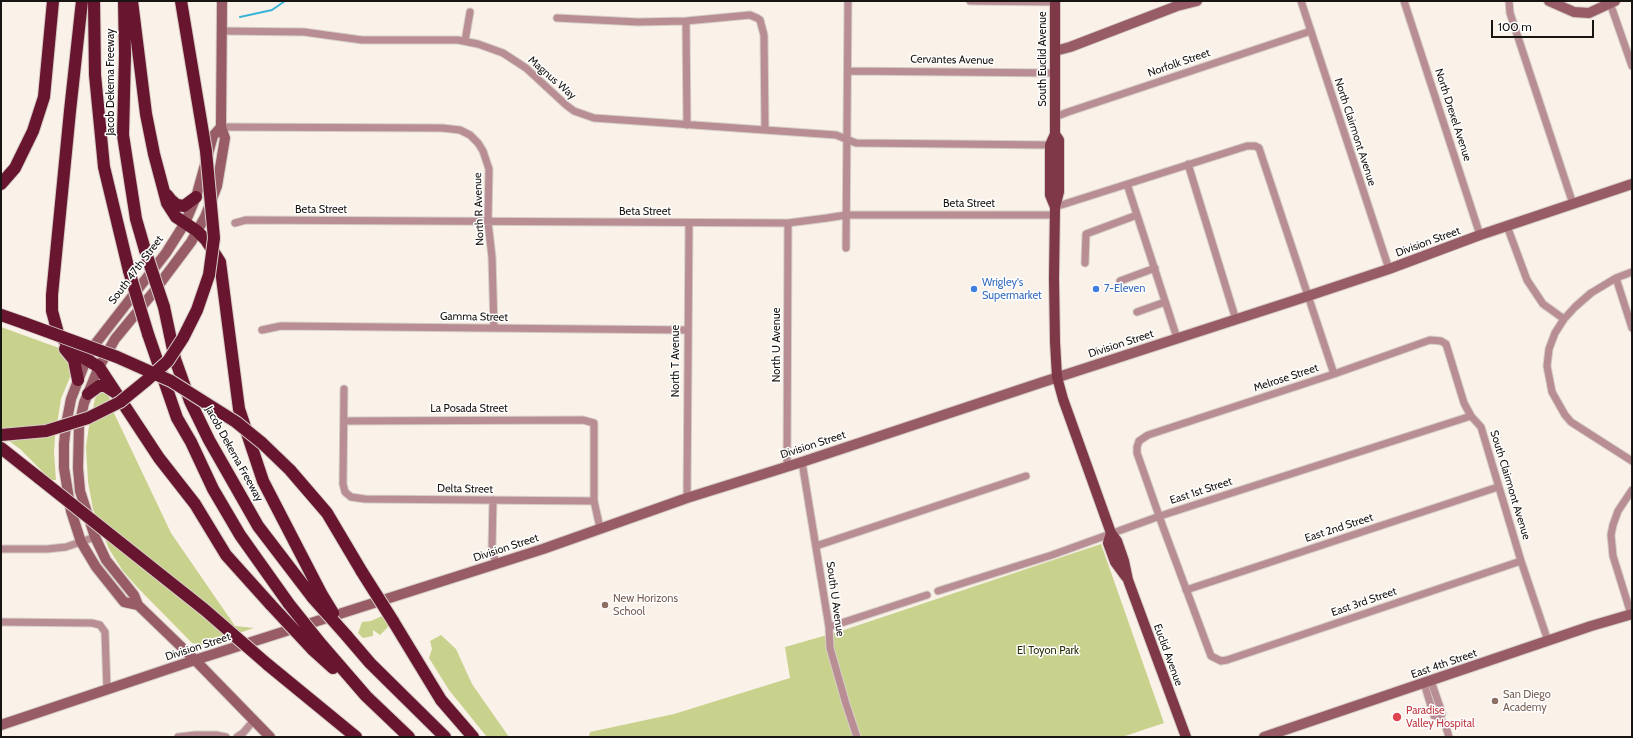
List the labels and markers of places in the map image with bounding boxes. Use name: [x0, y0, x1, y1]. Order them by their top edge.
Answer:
place label: Wrigley's Supermarket: [982, 276, 1042, 302]
place label: 7-Eleven: [1104, 282, 1145, 296]
marker: Wrigley's Supermarket: [969, 284, 979, 294]
marker: 7-Eleven: [1091, 284, 1101, 294]
place label: New Horizons School: [613, 592, 678, 618]
marker: New Horizons School: [600, 600, 610, 610]
place label: San Diego Academy: [1503, 688, 1551, 714]
marker: San Diego Academy: [1490, 696, 1500, 706]
place label: Paradise Valley Hospital: [1406, 704, 1475, 730]
marker: Paradise Valley Hospital: [1391, 711, 1403, 723]

